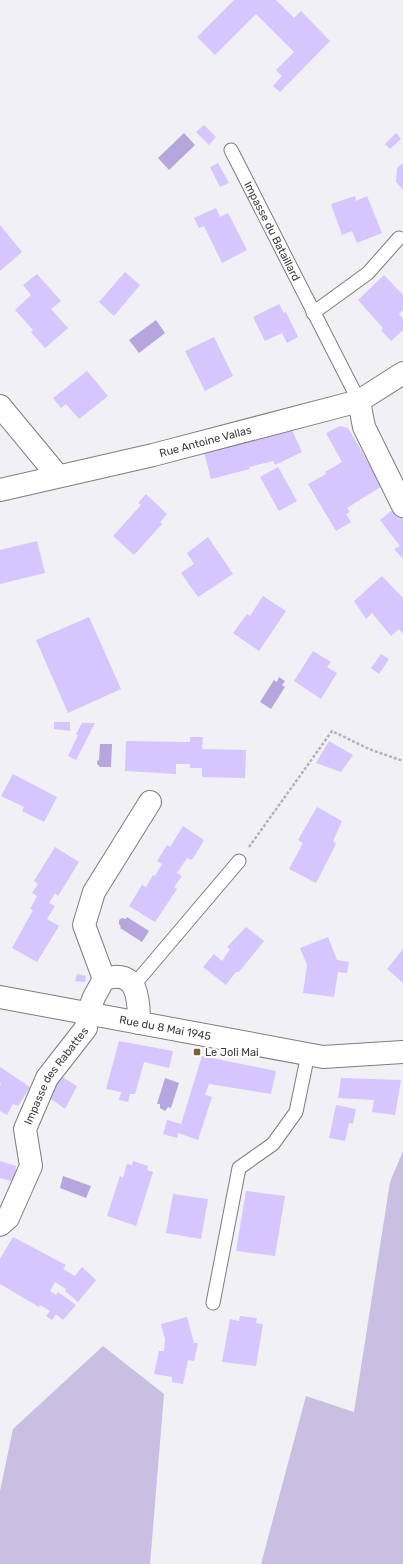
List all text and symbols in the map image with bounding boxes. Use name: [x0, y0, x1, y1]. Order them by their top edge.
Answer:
street label: Impasse du Bataillard: [241, 179, 303, 283]
street label: Rue Antoine Vallas: [158, 423, 253, 460]
street label: Rue du 8 Mai 1945: [118, 1013, 212, 1043]
street label: Impasse des Rabattes: [22, 1024, 91, 1127]
place label: Le Joli Mai: [205, 1046, 259, 1059]
marker: Le Joli Mai: [192, 1047, 202, 1057]

